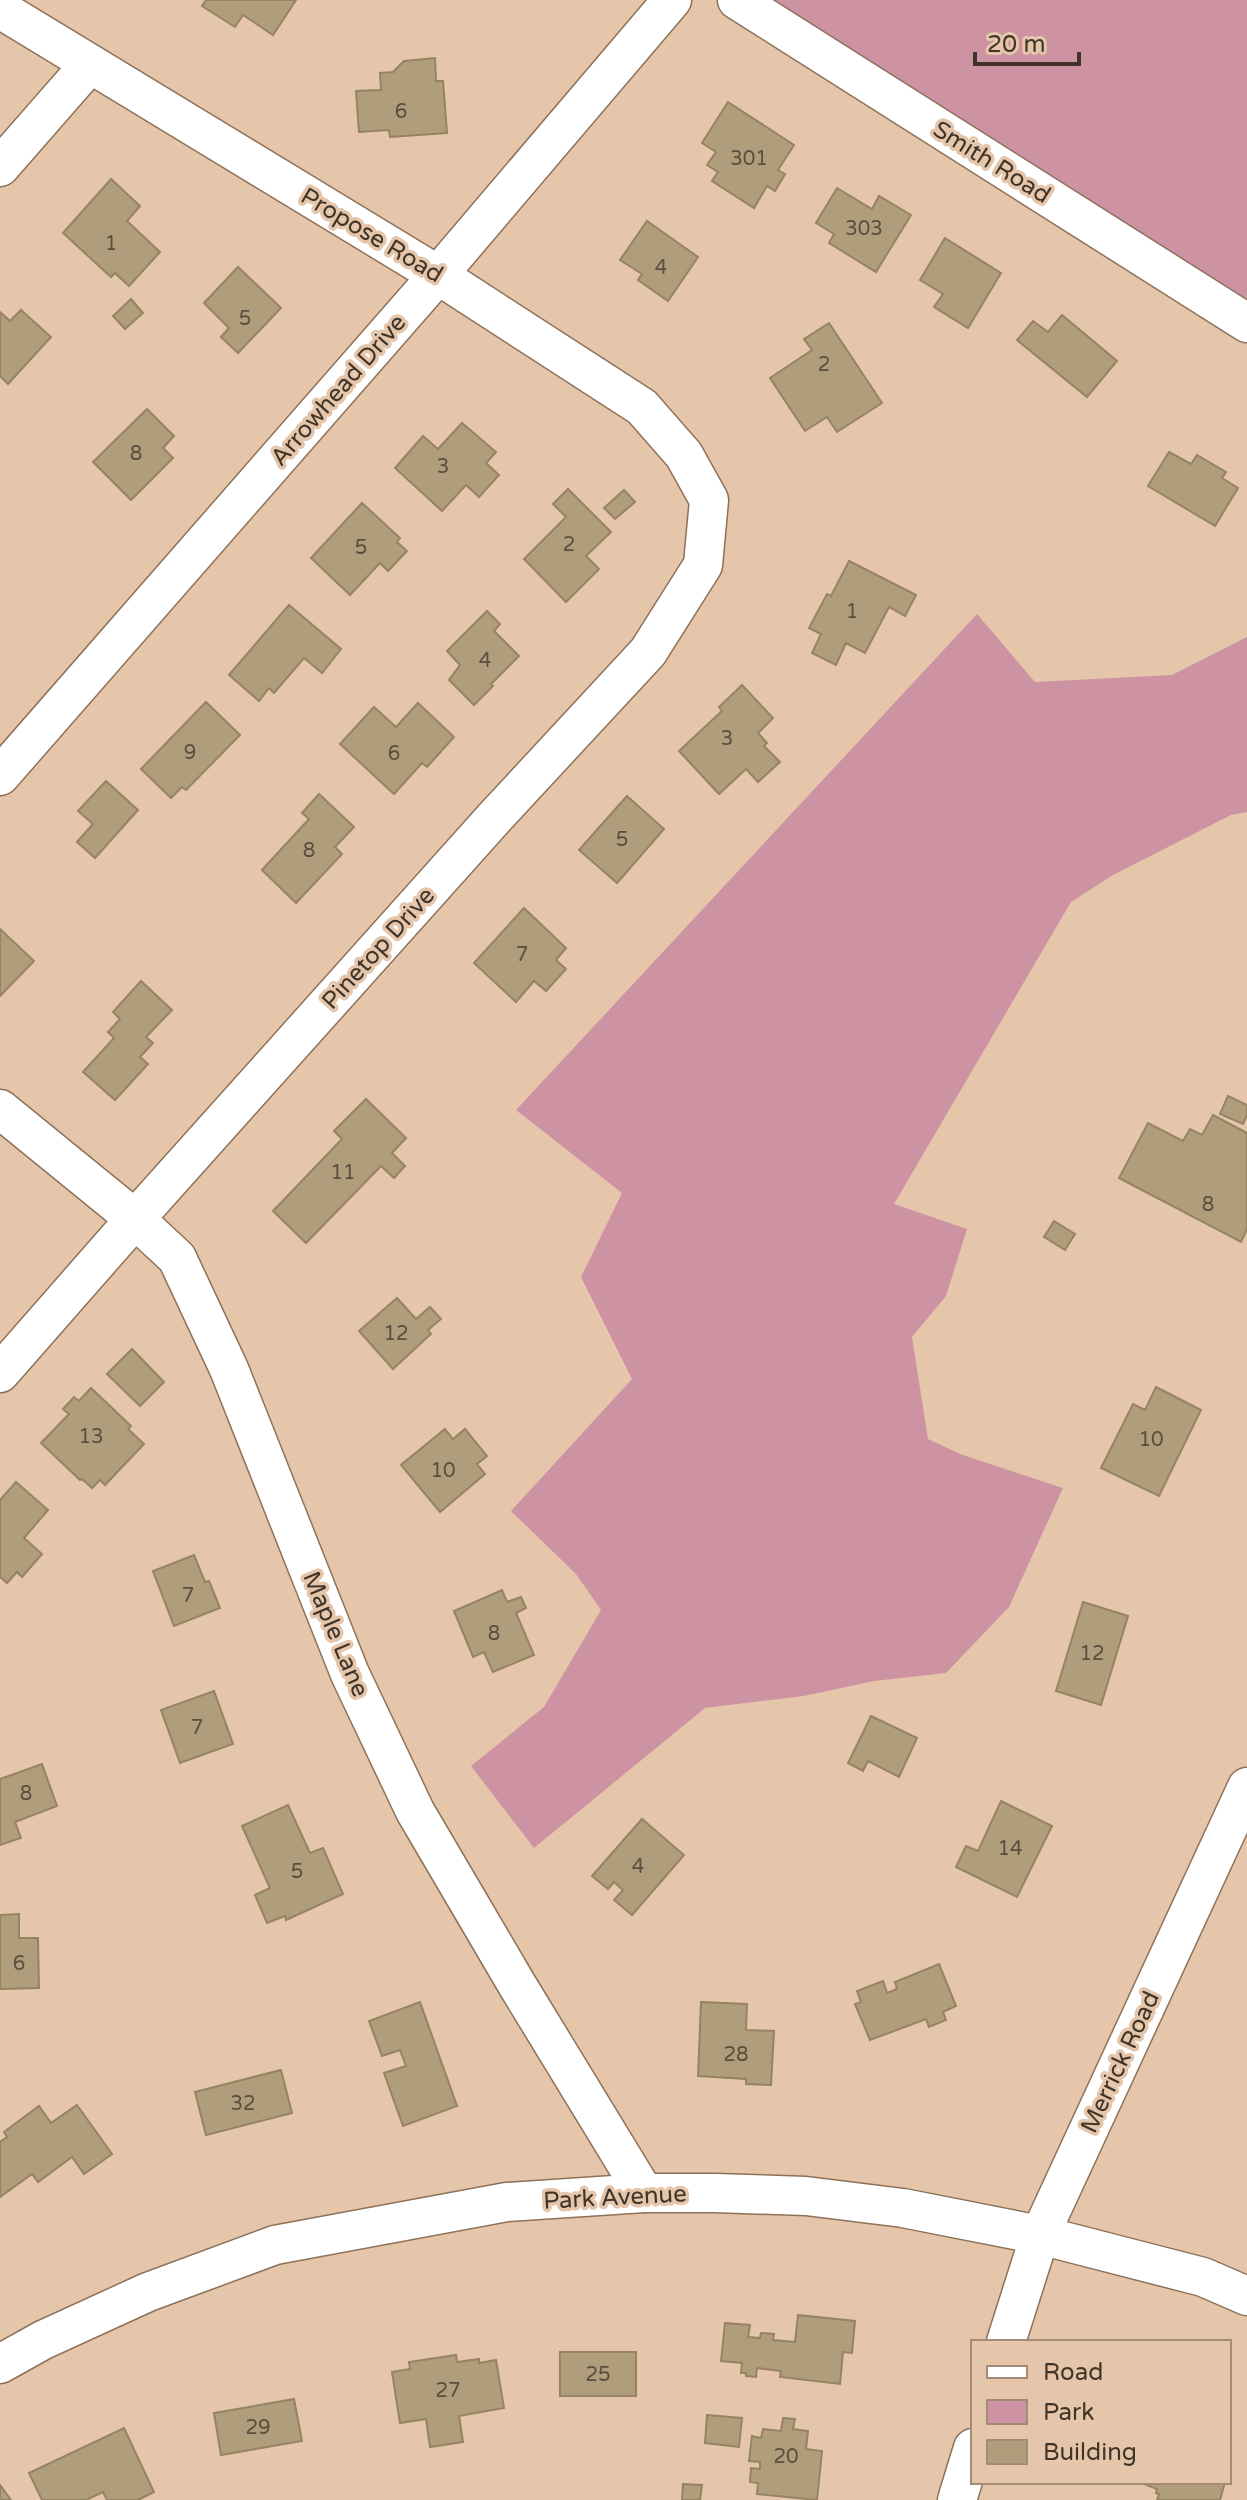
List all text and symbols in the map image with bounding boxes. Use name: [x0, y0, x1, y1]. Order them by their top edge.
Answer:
scale bar: [975, 16, 1079, 66]
text: 20 m: [987, 30, 1045, 59]
house number: 6: [395, 100, 407, 124]
street label: Smith Road: [928, 115, 1056, 210]
house number: 301: [730, 147, 768, 171]
street label: Propose Road: [295, 182, 448, 289]
house number: 303: [845, 217, 883, 241]
house number: 1: [105, 232, 117, 256]
house number: 4: [655, 256, 667, 280]
house number: 5: [239, 307, 251, 331]
street label: Arrowhead Drive: [265, 309, 412, 472]
house number: 2: [818, 353, 830, 377]
house number: 8: [130, 442, 142, 466]
house number: 3: [437, 455, 449, 479]
house number: 2: [563, 533, 575, 557]
house number: 5: [355, 536, 367, 560]
house number: 1: [846, 600, 858, 624]
house number: 4: [479, 649, 491, 673]
house number: 3: [721, 727, 733, 751]
house number: 9: [184, 741, 196, 765]
house number: 6: [388, 742, 400, 766]
house number: 5: [616, 828, 628, 852]
house number: 8: [303, 839, 315, 863]
street label: Pinetop Drive: [316, 881, 441, 1015]
house number: 7: [516, 943, 528, 967]
house number: 11: [330, 1161, 356, 1185]
house number: 8: [1202, 1193, 1214, 1217]
house number: 12: [383, 1322, 409, 1346]
house number: 13: [78, 1425, 104, 1449]
house number: 10: [1138, 1428, 1164, 1452]
house number: 10: [430, 1459, 456, 1483]
street label: Maple Lane: [296, 1567, 375, 1701]
house number: 7: [182, 1584, 194, 1608]
house number: 8: [488, 1622, 500, 1646]
house number: 12: [1079, 1642, 1105, 1666]
house number: 7: [191, 1716, 203, 1740]
house number: 8: [20, 1782, 32, 1806]
house number: 14: [997, 1837, 1023, 1861]
house number: 4: [632, 1855, 644, 1879]
house number: 5: [291, 1860, 303, 1884]
house number: 6: [13, 1952, 25, 1976]
street label: Merrick Road: [1075, 1987, 1166, 2138]
house number: 28: [723, 2043, 749, 2067]
house number: 32: [230, 2092, 256, 2116]
street label: Park Avenue: [543, 2179, 687, 2216]
legend: [971, 2340, 1231, 2484]
text: Road: [1043, 2358, 1103, 2387]
house number: 25: [585, 2363, 611, 2387]
house number: 27: [435, 2379, 461, 2403]
text: Park: [1043, 2398, 1094, 2427]
house number: 29: [245, 2416, 271, 2440]
text: Building: [1043, 2438, 1137, 2467]
house number: 20: [773, 2445, 799, 2469]

